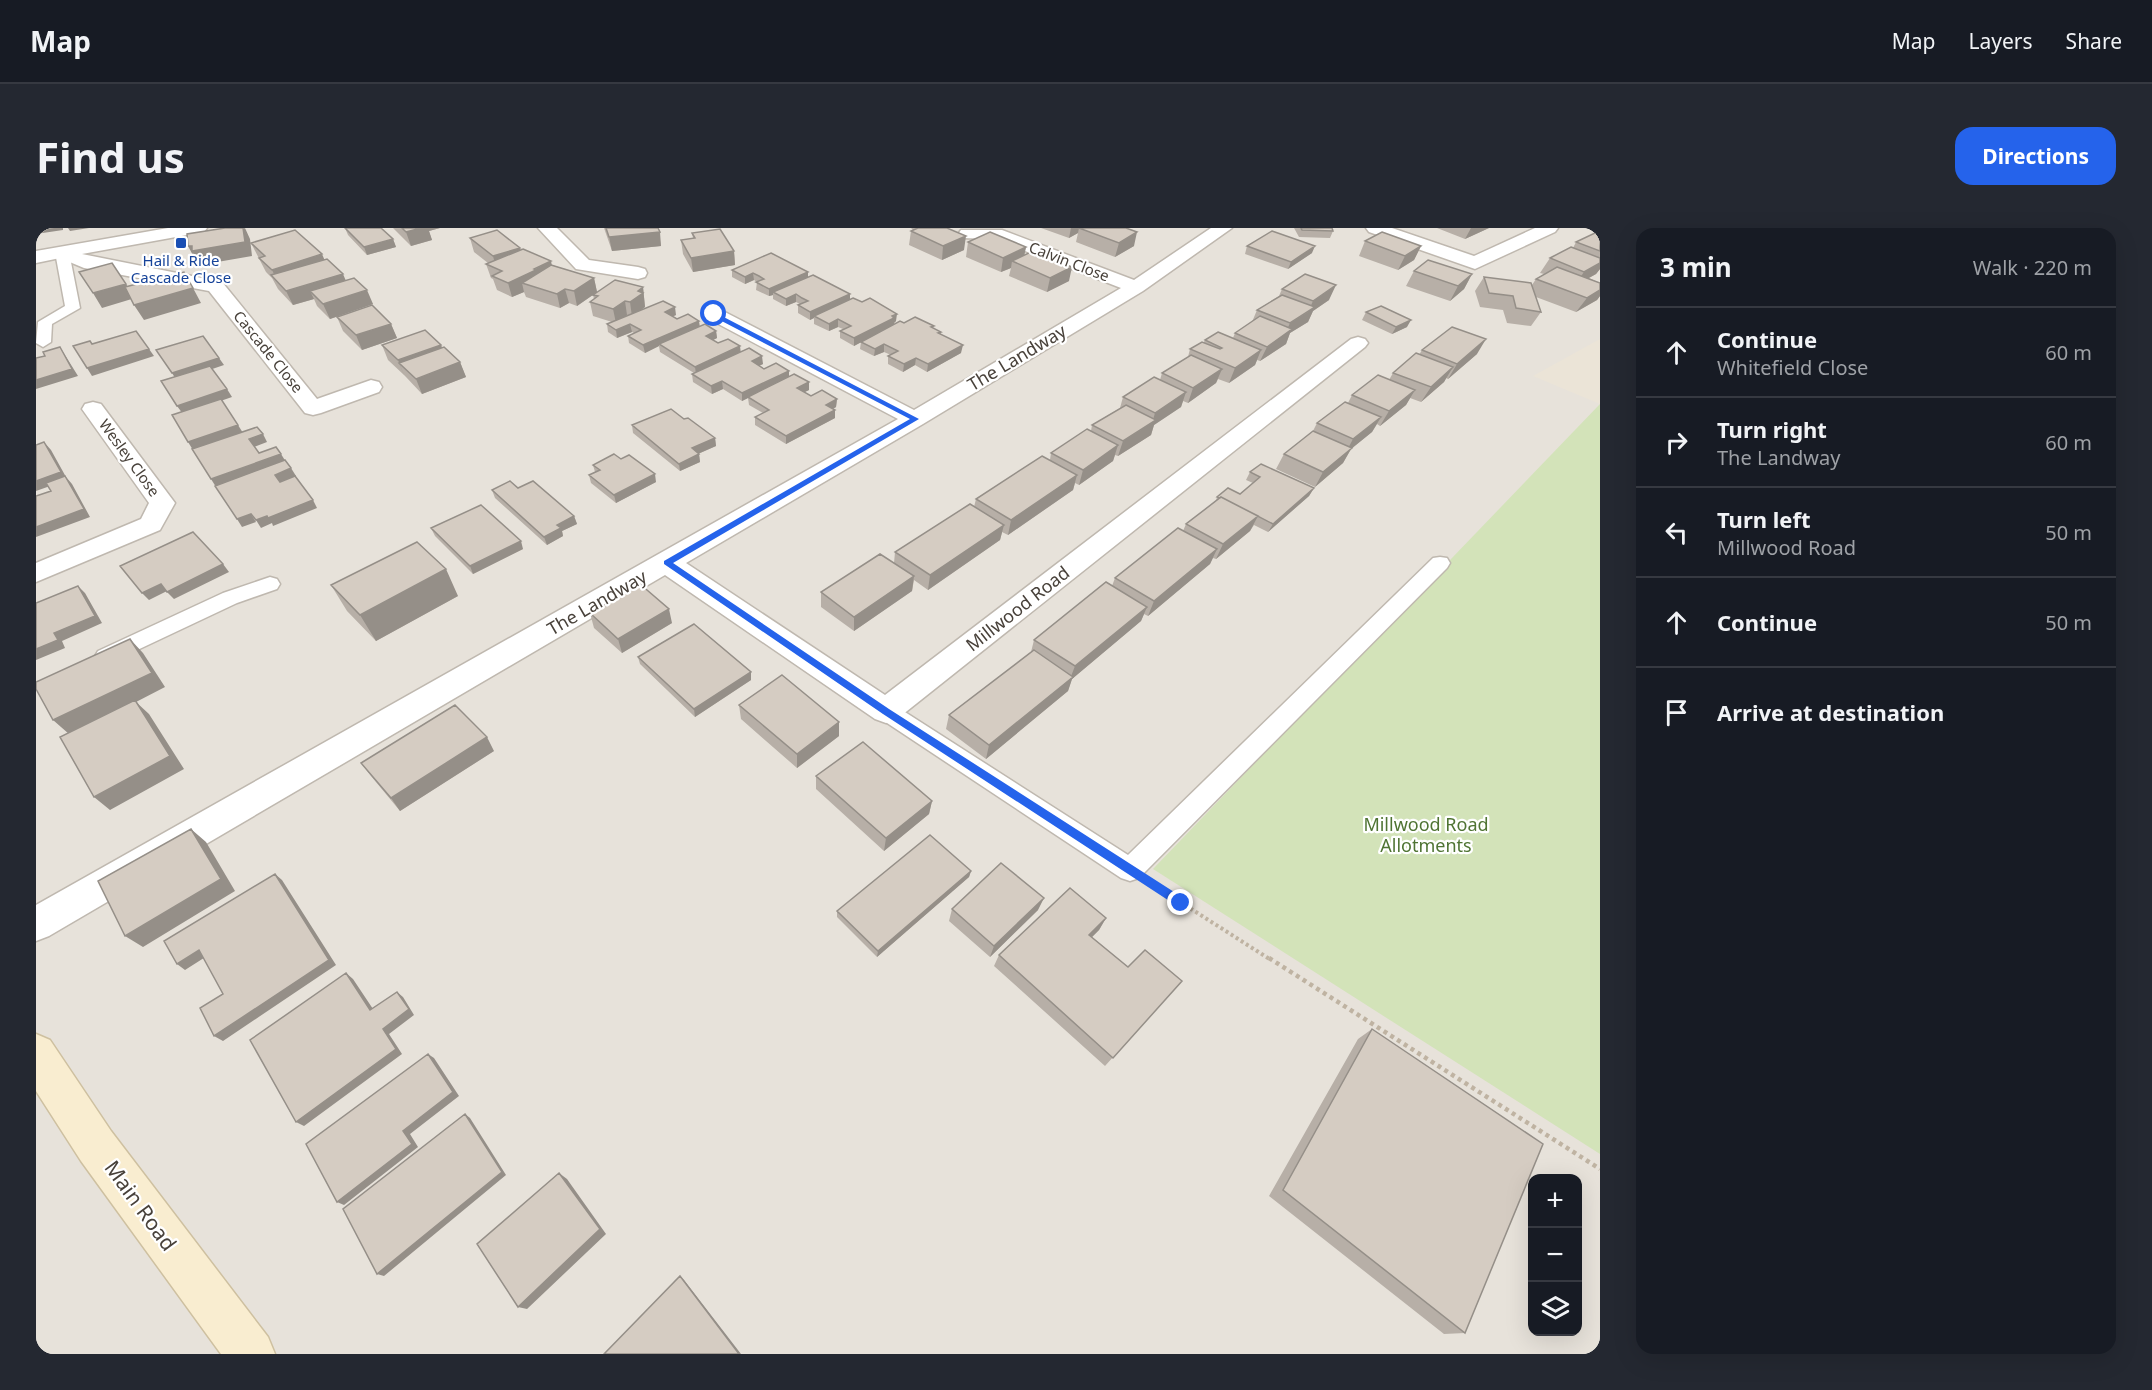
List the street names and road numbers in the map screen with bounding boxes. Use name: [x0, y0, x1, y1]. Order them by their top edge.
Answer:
street label: Calvin Close: [1026, 237, 1112, 286]
street label: Cascade Close: [229, 306, 308, 397]
street label: The Landway: [963, 318, 1071, 396]
street label: Wesley Close: [95, 415, 165, 500]
street label: Millwood Road: [961, 560, 1074, 656]
street label: The Landway: [542, 564, 651, 640]
street label: Main Road: [99, 1155, 183, 1256]

